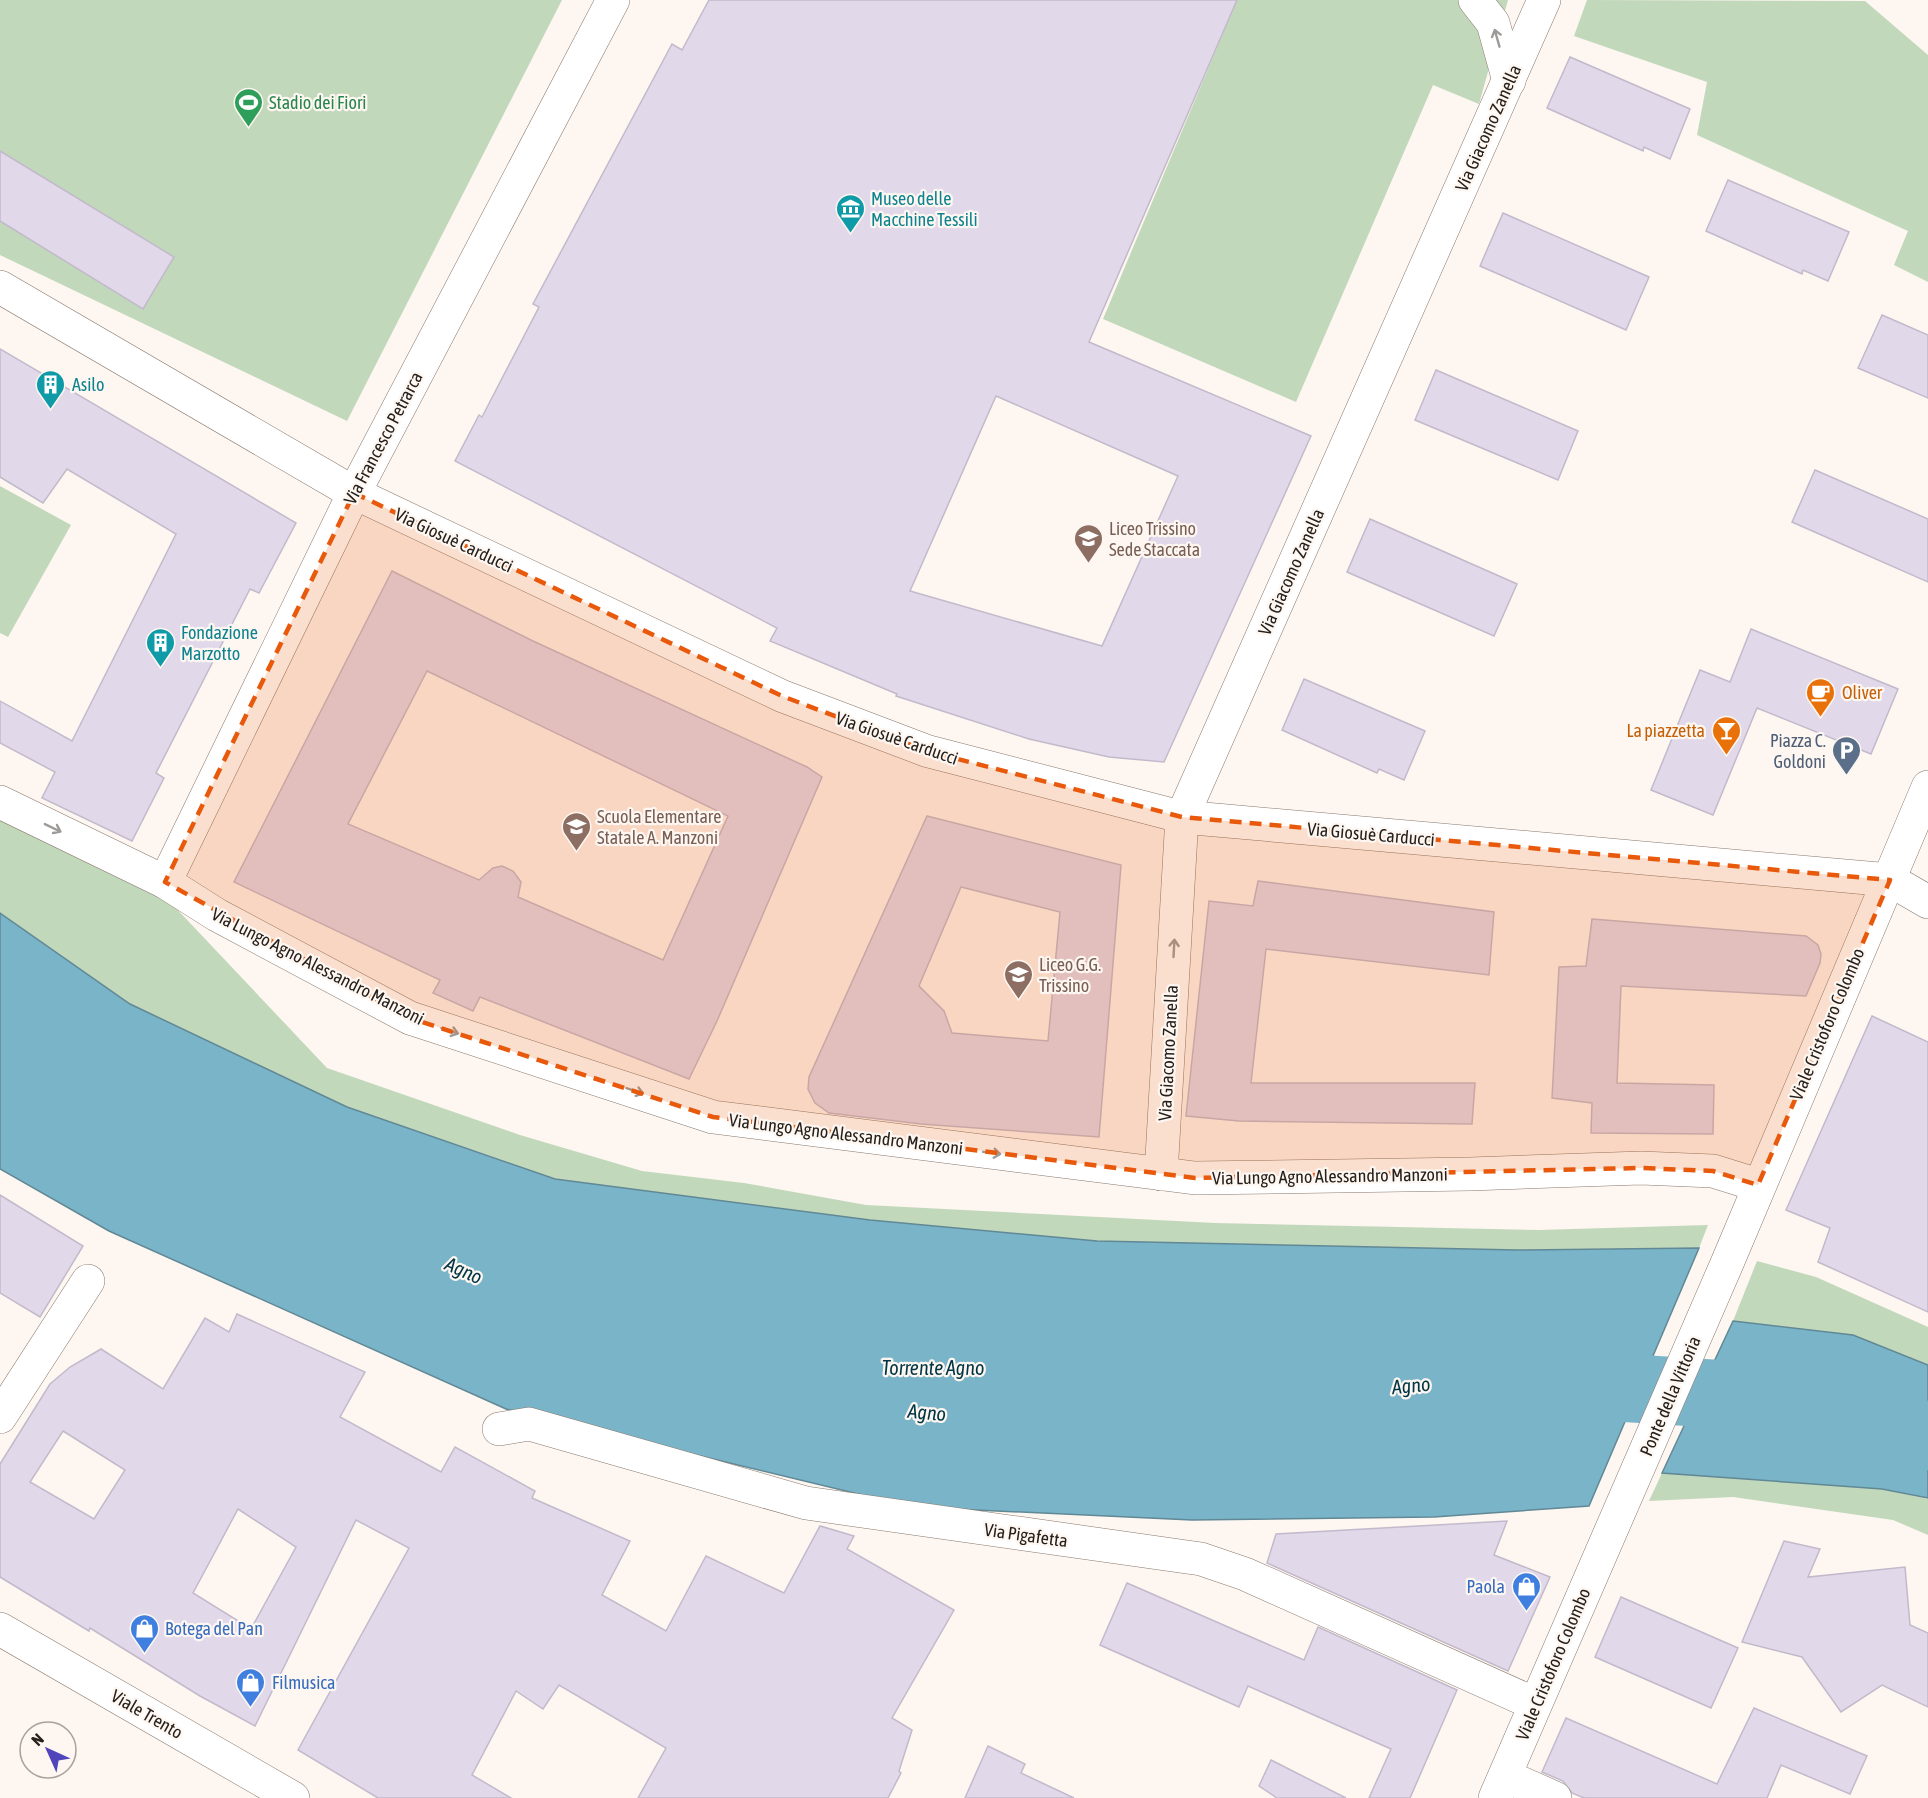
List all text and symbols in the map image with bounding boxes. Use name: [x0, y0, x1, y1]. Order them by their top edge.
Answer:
one-way arrow: [1491, 29, 1502, 48]
street label: Via Giacomo Zanella: [1451, 62, 1525, 194]
sports icon: Stadio dei Fiori: [232, 86, 264, 128]
place label: Stadio dei Fiori: [269, 92, 366, 113]
place label: Museo delle Macchine Tessili: [871, 188, 978, 230]
museum icon: Museo delle Macchine Tessili: [834, 192, 866, 234]
building icon: Asilo: [35, 368, 67, 410]
street label: Via Francesco Petrarca: [339, 368, 427, 508]
place label: Asilo: [72, 374, 104, 395]
street label: Via Giosuè Carducci: [392, 503, 516, 577]
street label: Via Giacomo Zanella: [1254, 506, 1328, 638]
place label: Liceo Trissino Sede Staccata: [1109, 518, 1200, 560]
school or university icon: Liceo Trissino Sede Staccata: [1072, 522, 1104, 564]
place label: Fondazione Marzotto: [181, 622, 258, 664]
building icon: Fondazione Marzotto: [144, 626, 176, 668]
cafe icon: Oliver: [1805, 676, 1837, 718]
place label: Oliver: [1842, 682, 1883, 703]
street label: Via Giosuè Carducci: [833, 707, 961, 769]
bar icon: La piazzetta: [1710, 714, 1742, 756]
place label: La piazzetta: [1626, 720, 1705, 741]
place label: Piazza C. Goldoni: [1770, 730, 1826, 772]
parking icon: Piazza C. Goldoni: [1831, 734, 1863, 776]
place label: Scuola Elementare Statale A. Manzoni: [597, 806, 721, 848]
school or university icon: Scuola Elementare Statale A. Manzoni: [560, 810, 592, 852]
street label: Via Giosuè Carducci: [1306, 818, 1436, 850]
one-way arrow: [43, 822, 61, 834]
street label: Via Lungo Agno Alessandro Manzoni: [208, 903, 428, 1029]
one-way arrow: [1169, 939, 1180, 959]
street label: Viale Cristoforo Colombo: [1785, 945, 1869, 1103]
place label: Liceo G.G. Trissino: [1039, 954, 1101, 996]
school or university icon: Liceo G.G. Trissino: [1002, 958, 1034, 1000]
street label: Via Giacomo Zanella: [1154, 984, 1182, 1122]
one-way arrow: [440, 1026, 459, 1037]
one-way arrow: [625, 1087, 644, 1098]
street label: Via Lungo Agno Alessandro Manzoni: [728, 1109, 964, 1159]
one-way arrow: [981, 1147, 1001, 1158]
street label: Via Lungo Agno Alessandro Manzoni: [1212, 1163, 1448, 1189]
water label: Agno: [441, 1251, 486, 1288]
street label: Ponte della Vittoria: [1635, 1333, 1705, 1459]
water label: Torrente Agno: [882, 1356, 984, 1379]
water label: Agno: [1390, 1372, 1431, 1398]
water label: Agno: [906, 1399, 947, 1425]
street label: Via Pigafetta: [983, 1519, 1069, 1551]
shop icon: Paola: [1510, 1570, 1542, 1612]
place label: Paola: [1467, 1576, 1505, 1597]
street label: Viale Cristoforo Colombo: [1511, 1585, 1595, 1743]
shop icon: Botega del Pan: [128, 1612, 160, 1654]
place label: Botega del Pan: [165, 1618, 263, 1639]
shop icon: Filmusica: [235, 1666, 267, 1708]
place label: Filmusica: [272, 1672, 335, 1693]
street label: Viale Trento: [108, 1685, 186, 1743]
north arrow: [18, 1720, 78, 1780]
text: N: [28, 1730, 47, 1749]

